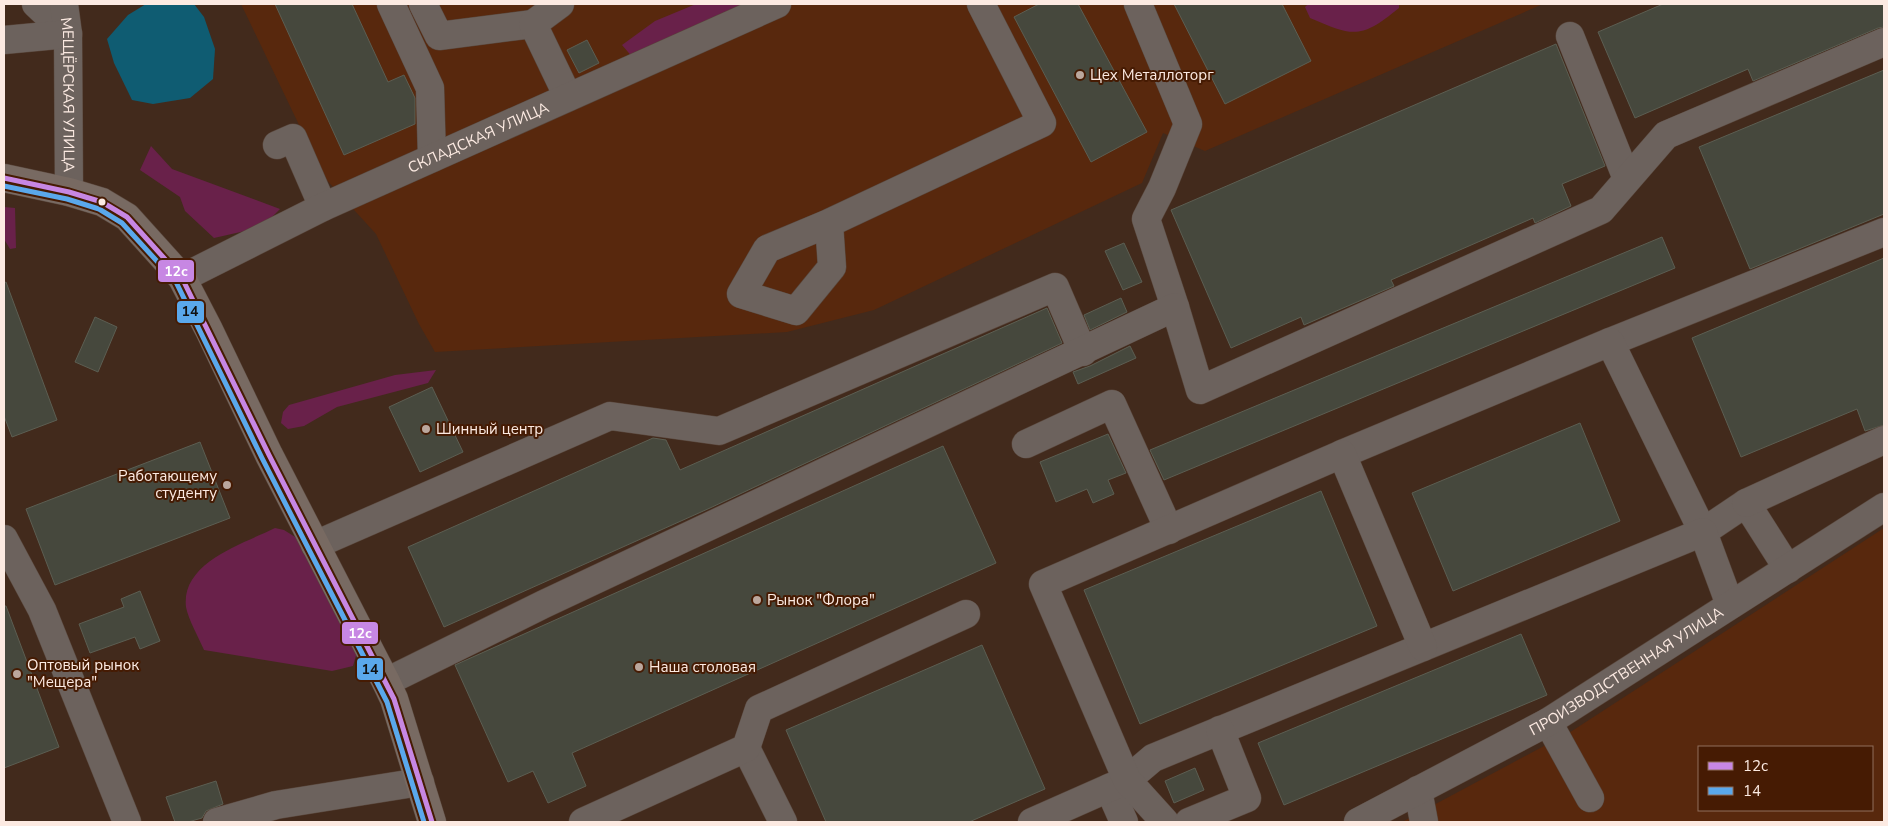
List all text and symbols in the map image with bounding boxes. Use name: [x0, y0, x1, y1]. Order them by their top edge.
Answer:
street label: МЕЩЁРСКАЯ УЛИЦА: [56, 16, 79, 172]
place label: Цех Металлоторг: [1090, 65, 1214, 85]
marker: Цех Металлоторг: [1074, 69, 1086, 81]
street label: СКЛАДСКАЯ УЛИЦА: [405, 97, 552, 178]
unlabelled marker: [97, 197, 107, 207]
line badge: 12с: [157, 259, 195, 283]
text: 12с: [164, 262, 188, 281]
line badge: 14: [176, 300, 205, 324]
text: 14: [182, 302, 199, 321]
place label: Шинный центр: [436, 419, 543, 439]
marker: Шинный центр: [420, 423, 432, 435]
place label: Работающему студенту: [118, 466, 217, 503]
marker: Работающему студенту: [221, 479, 233, 491]
place label: Рынок "Флора": [767, 590, 875, 610]
marker: Рынок "Флора": [751, 594, 763, 606]
street label: ПРОИЗВОДСТВЕННАЯ УЛИЦА: [1526, 602, 1727, 740]
line badge: 12с: [341, 621, 379, 645]
text: 12с: [348, 624, 372, 643]
place label: Оптовый рынок "Мещера": [27, 655, 139, 692]
line badge: 14: [356, 657, 384, 681]
place label: Наша столовая: [649, 657, 756, 677]
text: 14: [362, 660, 379, 679]
marker: Наша столовая: [633, 661, 645, 673]
marker: Оптовый рынок "Мещера": [11, 668, 23, 680]
legend: [1698, 746, 1873, 811]
text: 12с: [1743, 756, 1768, 776]
text: 14: [1743, 781, 1761, 801]

